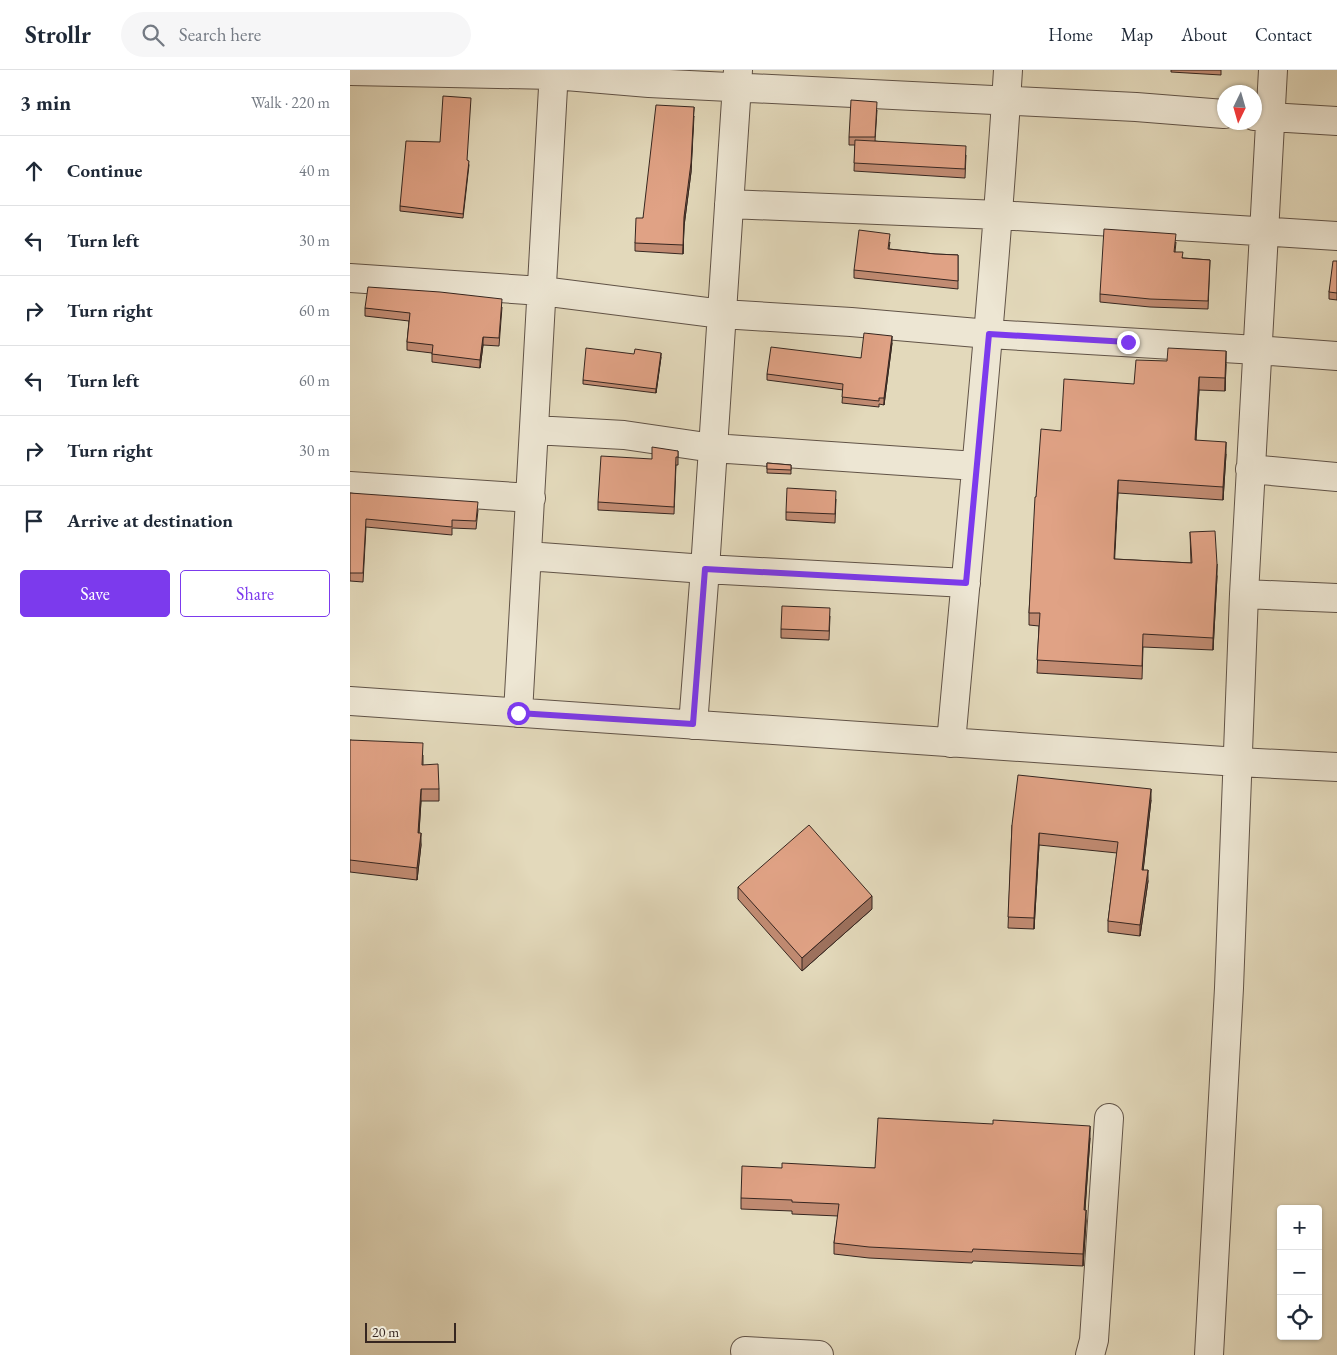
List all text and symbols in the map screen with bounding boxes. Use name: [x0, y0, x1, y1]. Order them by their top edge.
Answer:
search box: [121, 12, 471, 57]
text: Strollr: [25, 19, 91, 50]
icon: search: [139, 21, 167, 49]
text: Search here: [179, 22, 261, 47]
text: Home: [1048, 23, 1093, 46]
text: Map: [1121, 23, 1153, 46]
text: About: [1181, 23, 1227, 46]
text: Contact: [1255, 23, 1312, 46]
north arrow: [1217, 85, 1262, 130]
text: 3 min: [20, 89, 71, 116]
text: Walk · 220 m: [251, 92, 330, 113]
icon: ahead: [20, 157, 48, 185]
text: Continue: [67, 158, 142, 183]
text: 40 m: [299, 160, 330, 181]
icon: left: [20, 227, 48, 255]
text: Turn left: [67, 228, 139, 253]
text: 30 m: [299, 230, 330, 251]
icon: right: [20, 297, 48, 325]
text: Turn right: [67, 298, 153, 323]
text: 60 m: [299, 300, 330, 321]
route end: [1117, 331, 1140, 354]
icon: left: [20, 367, 48, 395]
text: Turn left: [67, 368, 139, 393]
text: 60 m: [299, 370, 330, 391]
icon: right: [20, 437, 48, 465]
text: Turn right: [67, 438, 153, 463]
text: 30 m: [299, 440, 330, 461]
icon: arrive: [20, 507, 48, 535]
text: Arrive at destination: [67, 508, 233, 533]
button: Save: [20, 570, 170, 617]
button: Share: [180, 570, 330, 617]
route start: [507, 702, 530, 725]
map controls: [1277, 1205, 1322, 1340]
button: +: [1277, 1205, 1322, 1250]
button: −: [1277, 1250, 1322, 1295]
button: locate: [1277, 1295, 1322, 1340]
scale bar: [365, 1320, 456, 1343]
text: 20 m: [372, 1323, 399, 1341]

